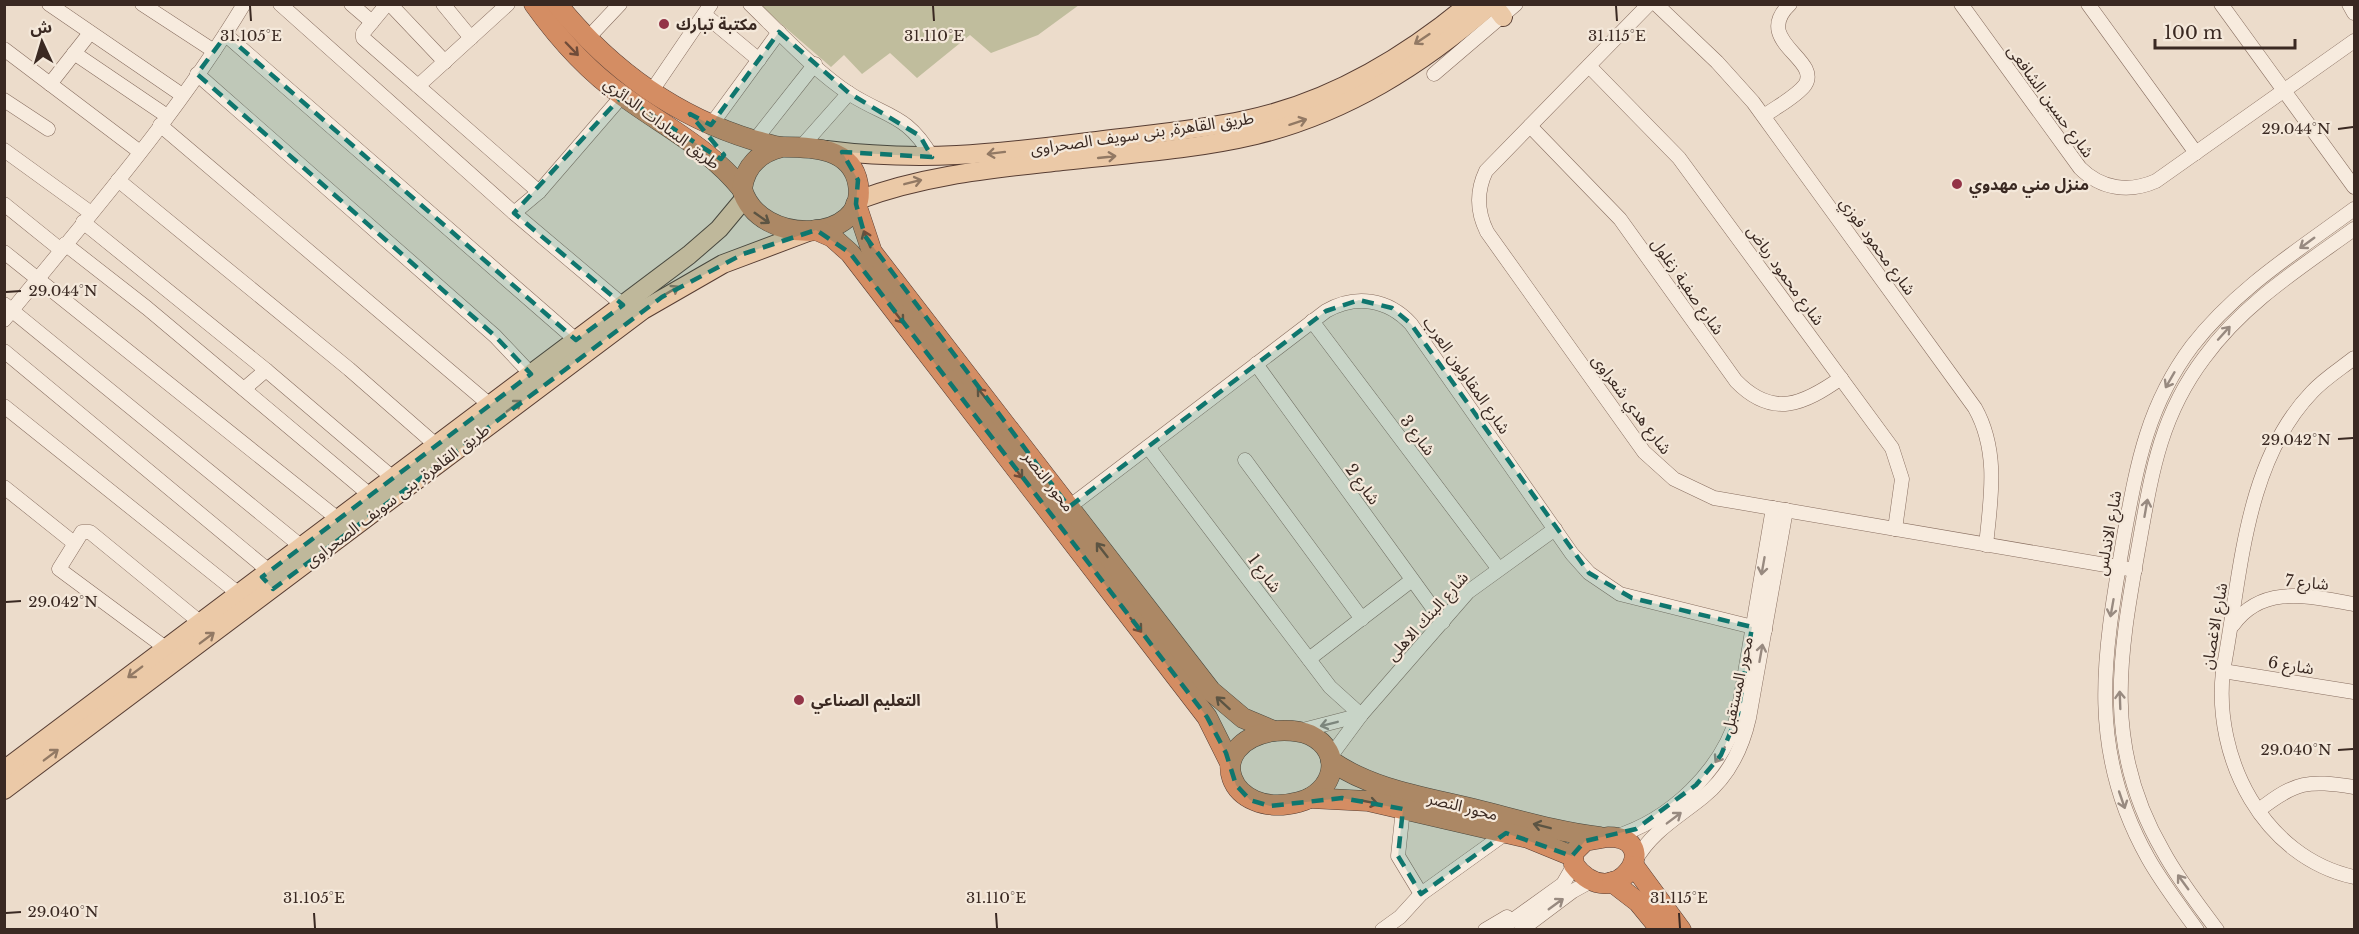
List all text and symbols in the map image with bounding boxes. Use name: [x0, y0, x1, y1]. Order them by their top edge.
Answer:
north arrow: [12, 12, 72, 72]
scale bar: [2155, 12, 2294, 50]
place label: مكتبة تبارك: [676, 14, 757, 34]
text: ش: [29, 16, 53, 38]
marker: مكتبة تبارك: [657, 17, 671, 31]
text: 100 m: [2164, 22, 2222, 44]
text: 31.105°E: [220, 26, 282, 45]
text: 31.110°E: [904, 26, 964, 45]
text: 31.115°E: [1588, 26, 1646, 45]
one-way arrow: [1414, 33, 1431, 45]
street label: شارع حسين الشافعى: [2001, 41, 2099, 163]
one-way arrow: [564, 42, 579, 57]
street label: طريق السادات الدائري: [598, 73, 724, 175]
street label: طريق القاهرة, بنى سويف الصحراوى: [1029, 107, 1255, 160]
one-way arrow: [1288, 116, 1307, 127]
text: 29.044°N: [2262, 119, 2330, 138]
one-way arrow: [987, 148, 1006, 159]
one-way arrow: [1096, 151, 1116, 162]
place label: منزل مني مهدوي: [1969, 174, 2089, 198]
one-way arrow: [904, 175, 923, 187]
marker: منزل مني مهدوي: [1950, 177, 1964, 191]
street label: شارع محمود فوزي: [1833, 193, 1920, 301]
one-way arrow: [754, 212, 770, 224]
street label: شارع محمود رياض: [1740, 221, 1829, 331]
one-way arrow: [861, 231, 872, 249]
street label: شارع صفية زغلول: [1645, 234, 1729, 340]
one-way arrow: [2299, 237, 2315, 250]
text: 29.044°N: [29, 281, 97, 300]
one-way arrow: [662, 285, 679, 297]
one-way arrow: [892, 308, 905, 324]
street label: شارع المقاولون العرب: [1417, 313, 1515, 439]
one-way arrow: [2217, 326, 2231, 341]
street label: شارع هدي شعراوى: [1585, 350, 1676, 460]
one-way arrow: [2164, 370, 2175, 388]
one-way arrow: [977, 388, 989, 404]
one-way arrow: [505, 400, 521, 413]
street label: شارع 3: [1394, 411, 1440, 461]
street label: طريق القاهرة, بنى سويف الصحراوى: [301, 419, 494, 572]
text: 29.042°N: [2261, 430, 2331, 449]
street label: محور النصر: [1018, 446, 1079, 515]
street label: شارع 2: [1339, 460, 1385, 510]
one-way arrow: [1011, 463, 1024, 479]
street label: شارع الاندلس: [2091, 489, 2128, 578]
one-way arrow: [2140, 498, 2151, 518]
one-way arrow: [1096, 542, 1109, 558]
street label: شارع 1: [1242, 550, 1286, 598]
one-way arrow: [1757, 555, 1768, 575]
street label: شارع البنك الاهلى: [1382, 567, 1474, 667]
street label: شارع 7: [2284, 570, 2330, 597]
street label: شارع الاغصان: [2197, 581, 2234, 671]
text: 29.042°N: [28, 592, 98, 611]
one-way arrow: [2106, 597, 2117, 617]
one-way arrow: [1130, 617, 1143, 633]
one-way arrow: [199, 631, 215, 644]
street label: محور المستقبل: [1717, 635, 1757, 735]
one-way arrow: [1756, 644, 1767, 664]
street label: شارع 6: [2266, 652, 2315, 681]
one-way arrow: [127, 666, 143, 679]
place label: التعليم الصناعي: [811, 690, 921, 714]
one-way arrow: [2114, 691, 2125, 711]
marker: التعليم الصناعي: [792, 693, 806, 707]
one-way arrow: [1216, 696, 1231, 710]
one-way arrow: [1320, 719, 1339, 731]
text: 29.040°N: [2260, 740, 2332, 759]
one-way arrow: [1714, 746, 1726, 763]
one-way arrow: [43, 748, 59, 761]
street label: محور النصر: [1425, 787, 1500, 824]
one-way arrow: [2118, 790, 2129, 809]
one-way arrow: [1358, 797, 1378, 808]
one-way arrow: [1666, 812, 1682, 825]
one-way arrow: [1533, 820, 1552, 832]
one-way arrow: [2176, 874, 2189, 890]
text: 31.105°E: [283, 888, 345, 907]
text: 31.110°E: [966, 888, 1026, 907]
text: 31.115°E: [1650, 888, 1708, 907]
one-way arrow: [1548, 897, 1564, 910]
text: 29.040°N: [27, 902, 99, 921]

